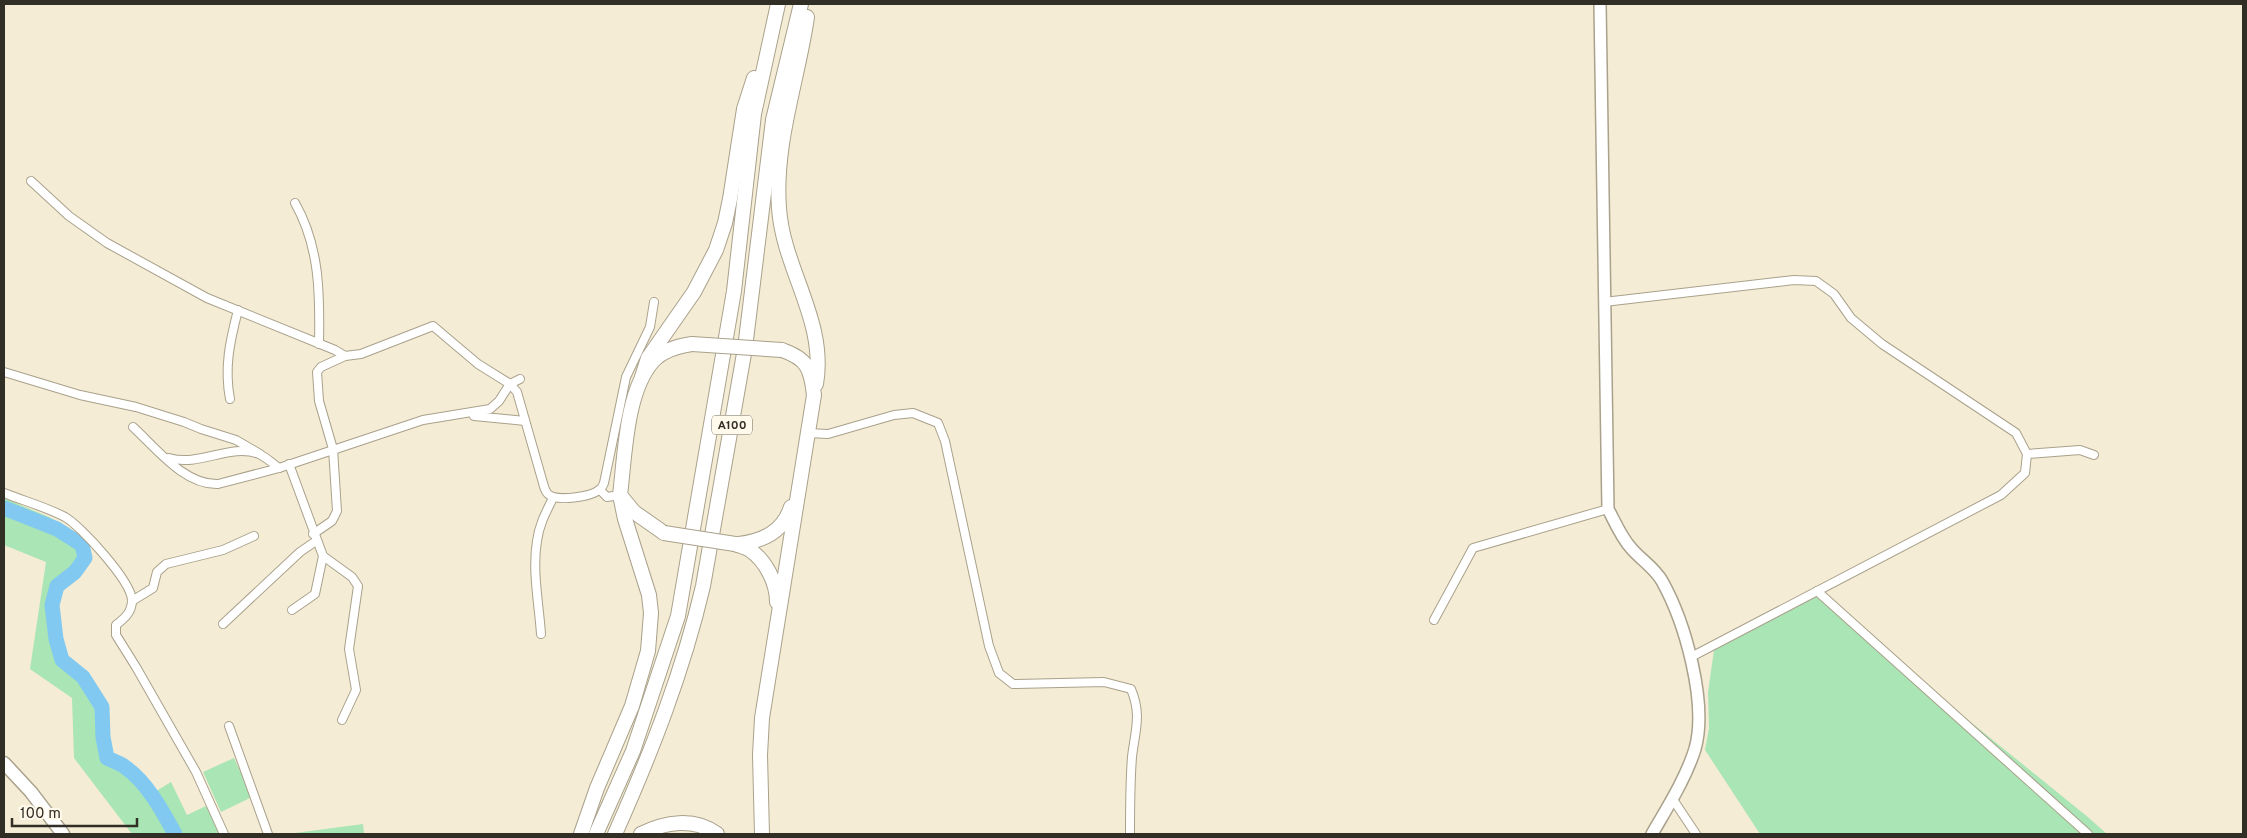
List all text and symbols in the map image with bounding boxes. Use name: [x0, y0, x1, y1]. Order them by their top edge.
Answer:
road number: A100: [712, 416, 752, 434]
scale bar: [12, 796, 138, 828]
text: 100 m: [20, 805, 61, 824]

